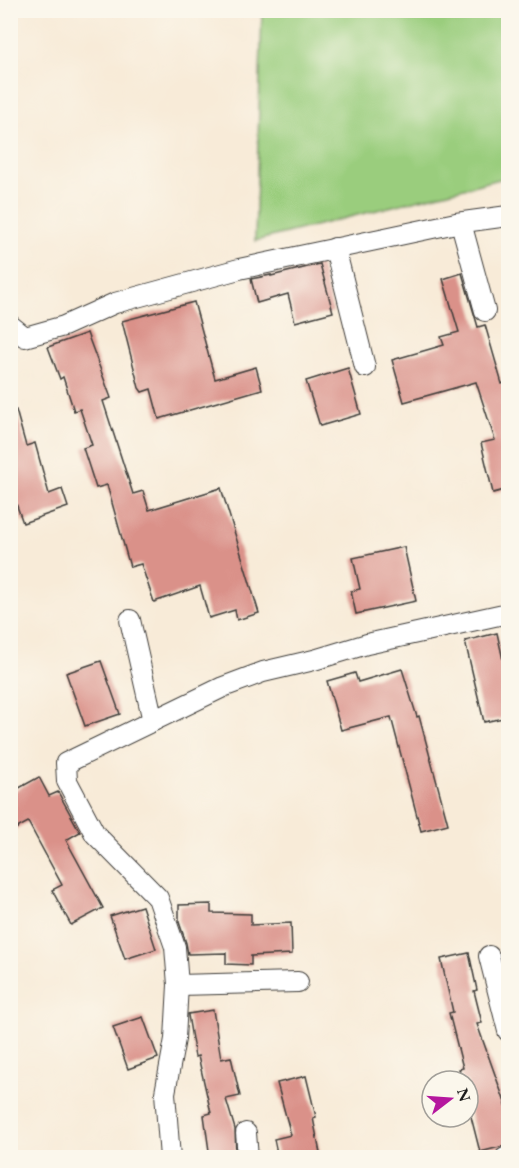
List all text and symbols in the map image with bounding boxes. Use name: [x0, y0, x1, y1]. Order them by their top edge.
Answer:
north arrow: [420, 1069, 480, 1129]
text: N: [452, 1085, 476, 1104]

